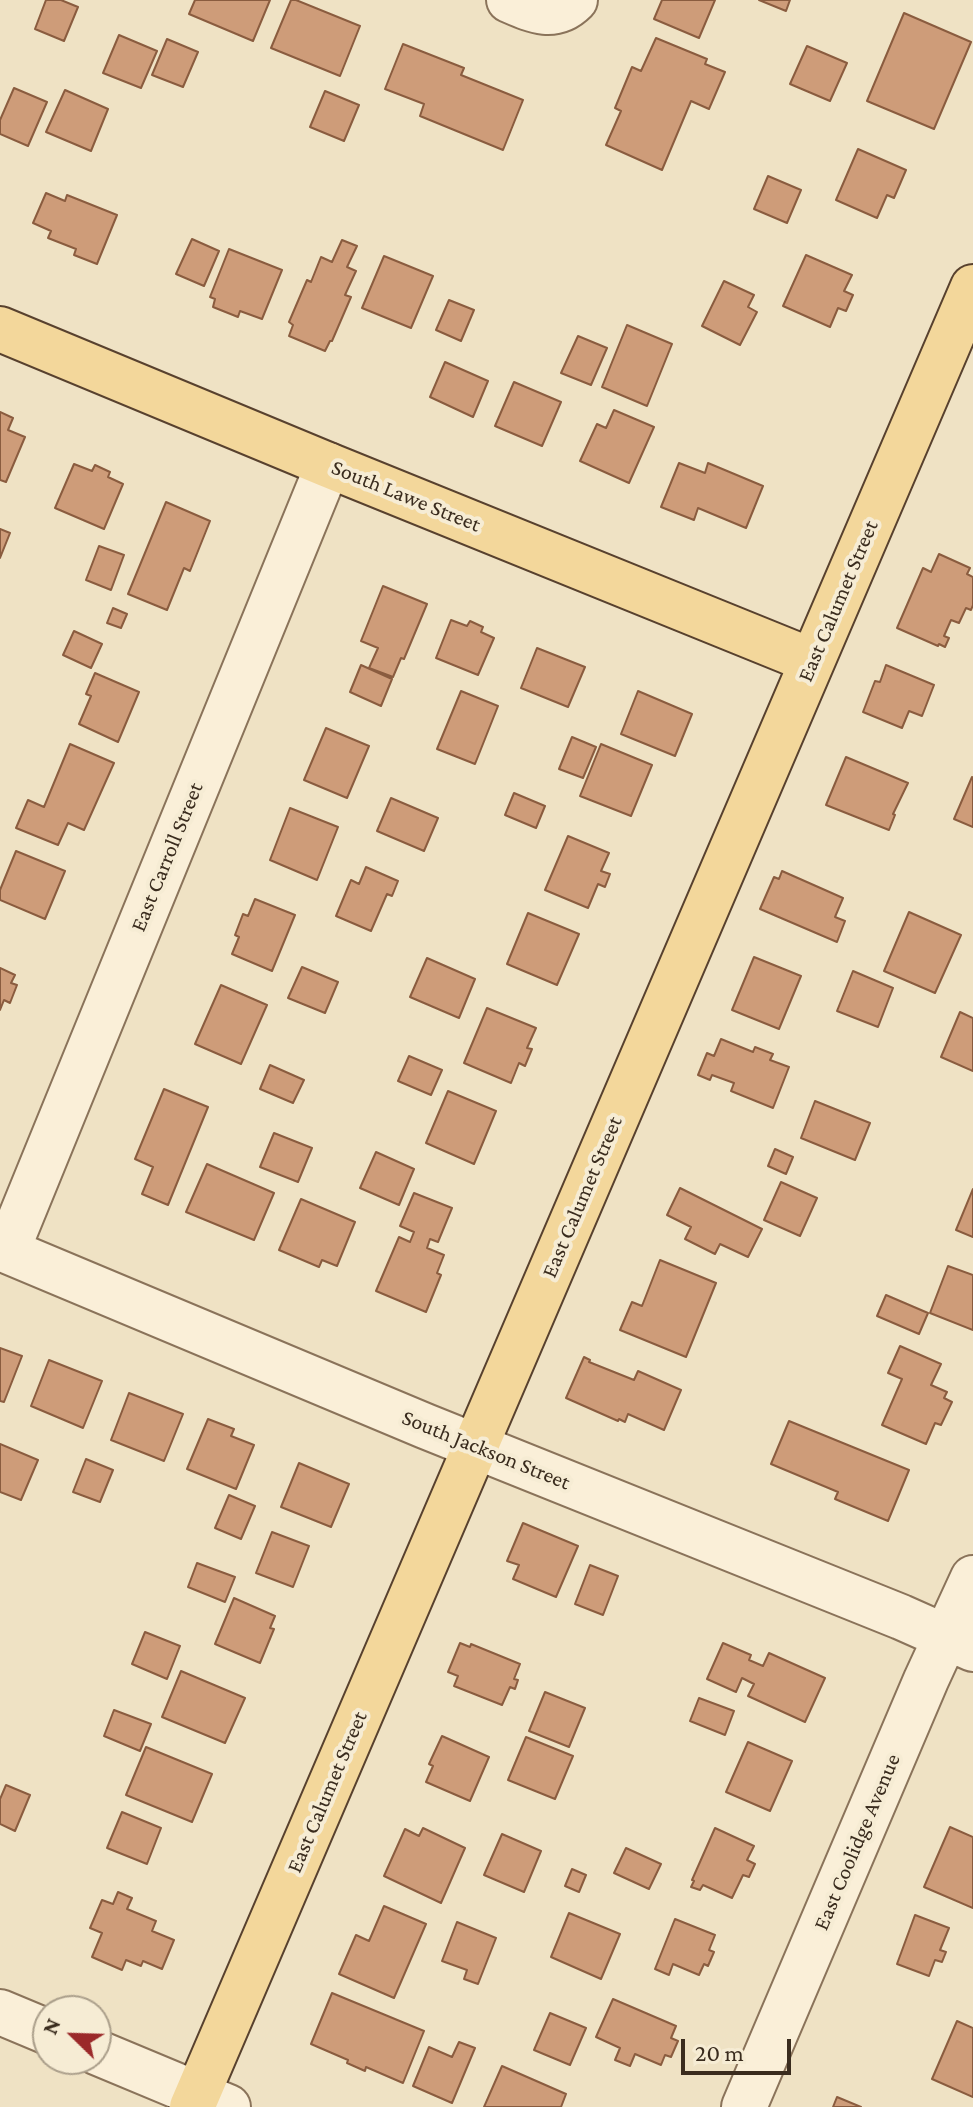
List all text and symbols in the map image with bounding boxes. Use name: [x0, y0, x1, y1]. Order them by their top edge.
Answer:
street label: South Lawe Street: [328, 454, 484, 538]
street label: East Calumet Street: [792, 516, 884, 686]
street label: East Carroll Street: [125, 779, 209, 935]
street label: East Calumet Street: [536, 1112, 628, 1282]
street label: South Jackson Street: [398, 1404, 574, 1496]
street label: East Calumet Street: [281, 1707, 373, 1877]
street label: East Coolidge Avenue: [808, 1750, 906, 1934]
north arrow: [32, 1995, 112, 2075]
text: N: [37, 2014, 66, 2038]
scale bar: [685, 2023, 795, 2073]
text: 20 m: [695, 2039, 744, 2066]

